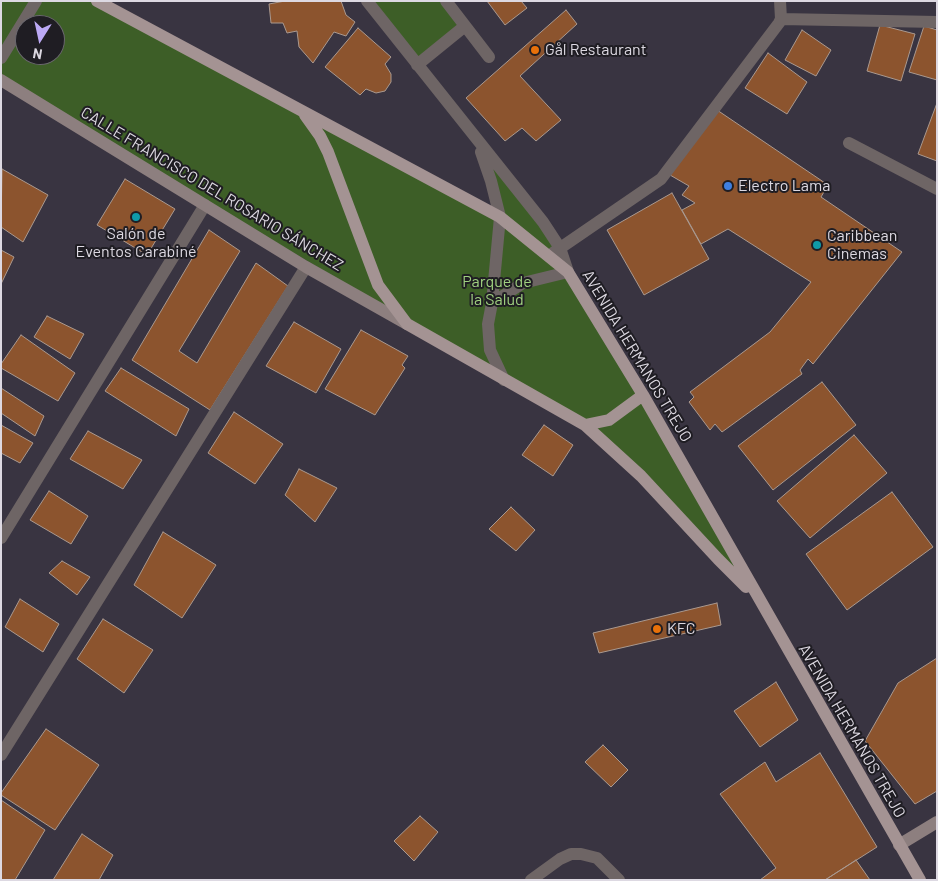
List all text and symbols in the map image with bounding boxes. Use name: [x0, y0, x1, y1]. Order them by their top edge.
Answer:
north arrow: [15, 15, 65, 65]
place label: Gål Restaurant: [545, 40, 647, 60]
marker: Gål Restaurant: [529, 44, 541, 56]
text: N: [31, 45, 44, 63]
street label: CALLE FRANCISCO DEL ROSARIO SÁNCHEZ: [77, 103, 347, 275]
place label: Electro Lama: [738, 176, 830, 196]
marker: Electro Lama: [722, 180, 734, 192]
marker: Salón de Eventos Carabiné: [130, 211, 142, 223]
place label: Salón de Eventos Carabiné: [76, 224, 196, 262]
place label: Caribbean Cinemas: [827, 226, 897, 264]
marker: Caribbean Cinemas: [811, 239, 823, 251]
street label: AVENIDA HERMANOS TREJO: [578, 267, 696, 445]
park label: Parque de la Salud: [462, 272, 532, 310]
place label: KFC: [667, 619, 696, 639]
marker: KFC: [651, 623, 663, 635]
street label: AVENIDA HERMANOS TREJO: [794, 641, 910, 821]

